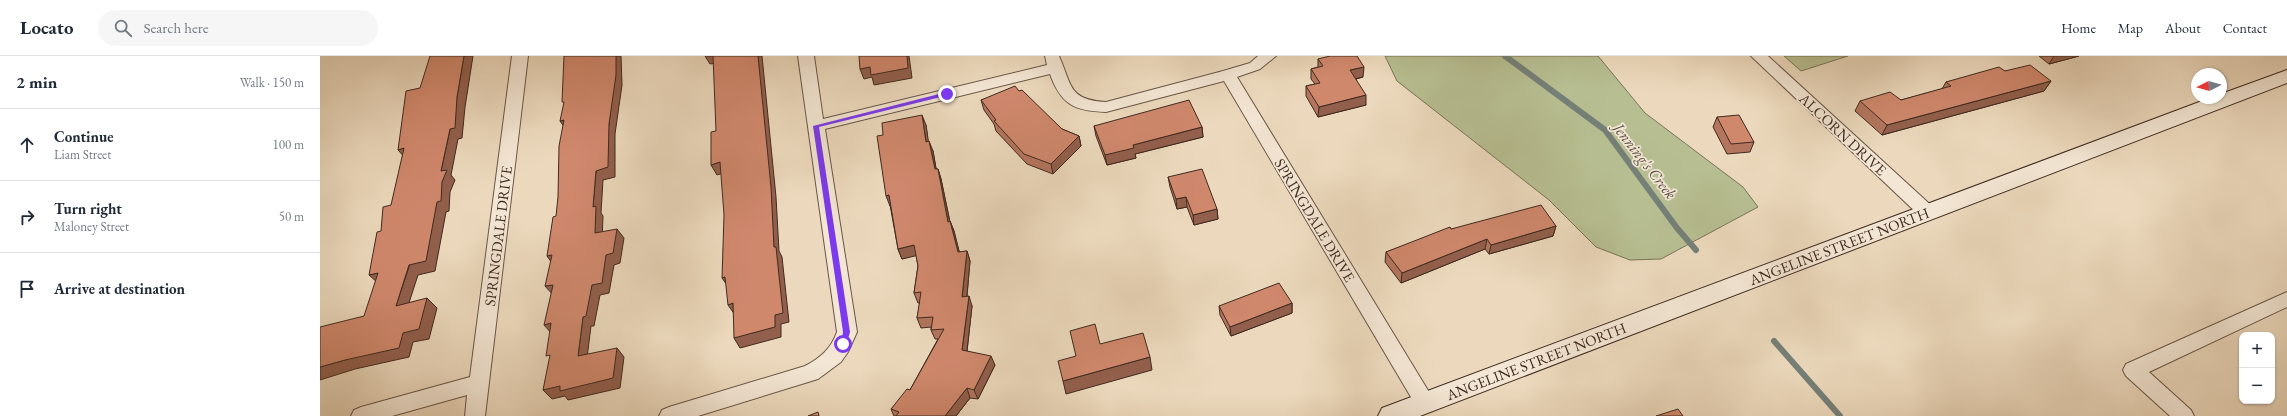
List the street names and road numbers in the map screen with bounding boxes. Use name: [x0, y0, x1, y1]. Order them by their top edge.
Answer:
street label: ALCORN DRIVE: [1795, 88, 1891, 180]
street label: SPRINGDALE DRIVE: [1271, 155, 1360, 286]
street label: SPRINGDALE DRIVE: [480, 164, 516, 307]
street label: ANGELINE STREET NORTH: [1745, 203, 1932, 290]
street label: ANGELINE STREET NORTH: [1442, 318, 1629, 405]

